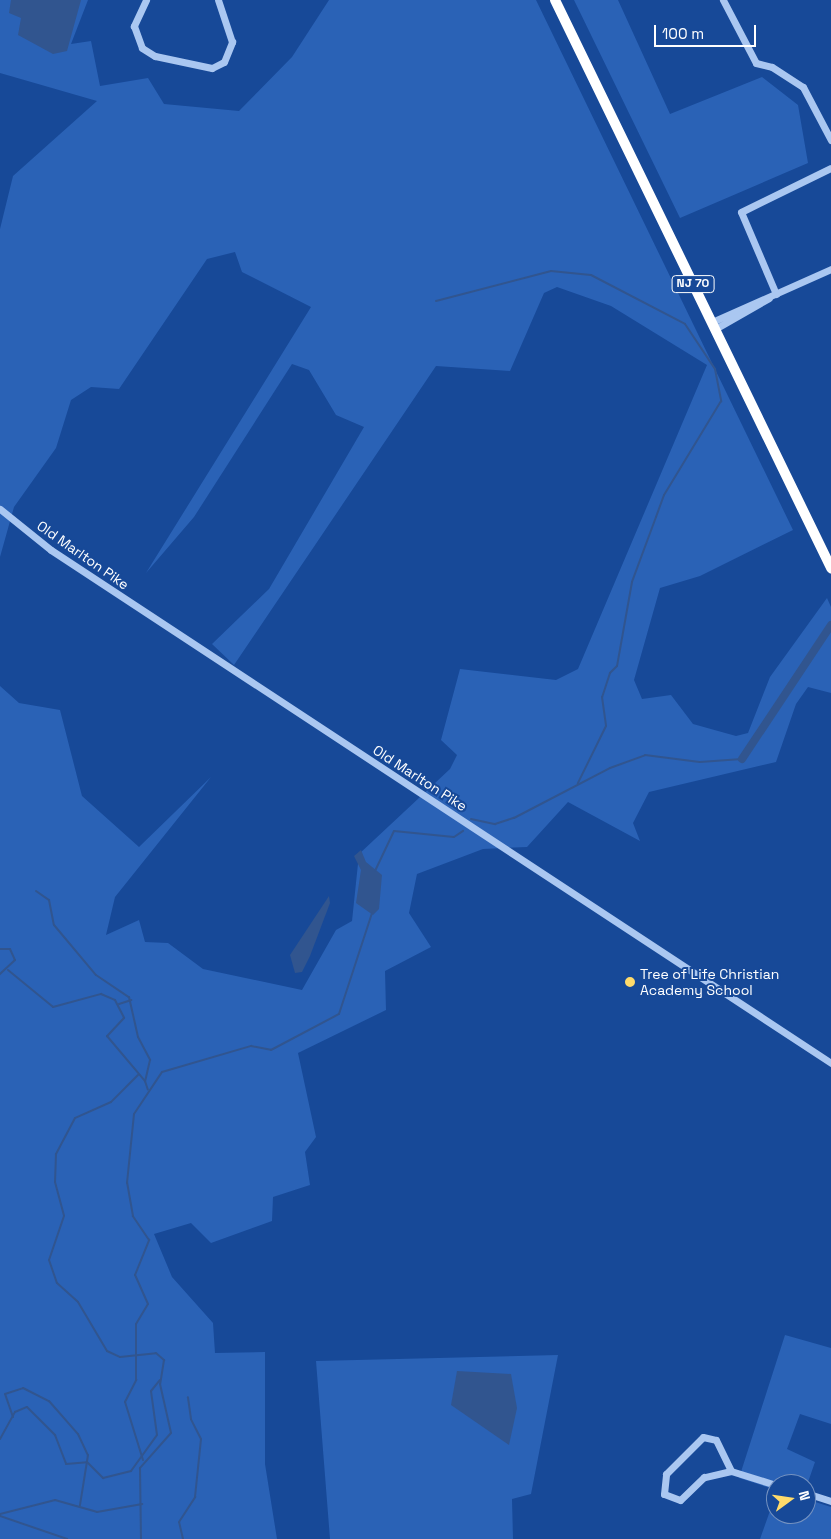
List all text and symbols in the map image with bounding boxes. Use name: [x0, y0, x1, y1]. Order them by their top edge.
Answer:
scale bar: [656, 15, 758, 47]
text: 100 m: [662, 24, 704, 43]
road number: NJ 70: [670, 274, 716, 294]
street label: Old Marlton Pike: [34, 517, 132, 593]
street label: Old Marlton Pike: [370, 741, 470, 815]
place label: Tree of Life Christian Academy School: [640, 966, 779, 999]
marker: Tree of Life Christian Academy School: [624, 976, 636, 988]
north arrow: [766, 1474, 816, 1524]
text: N: [795, 1489, 814, 1502]

